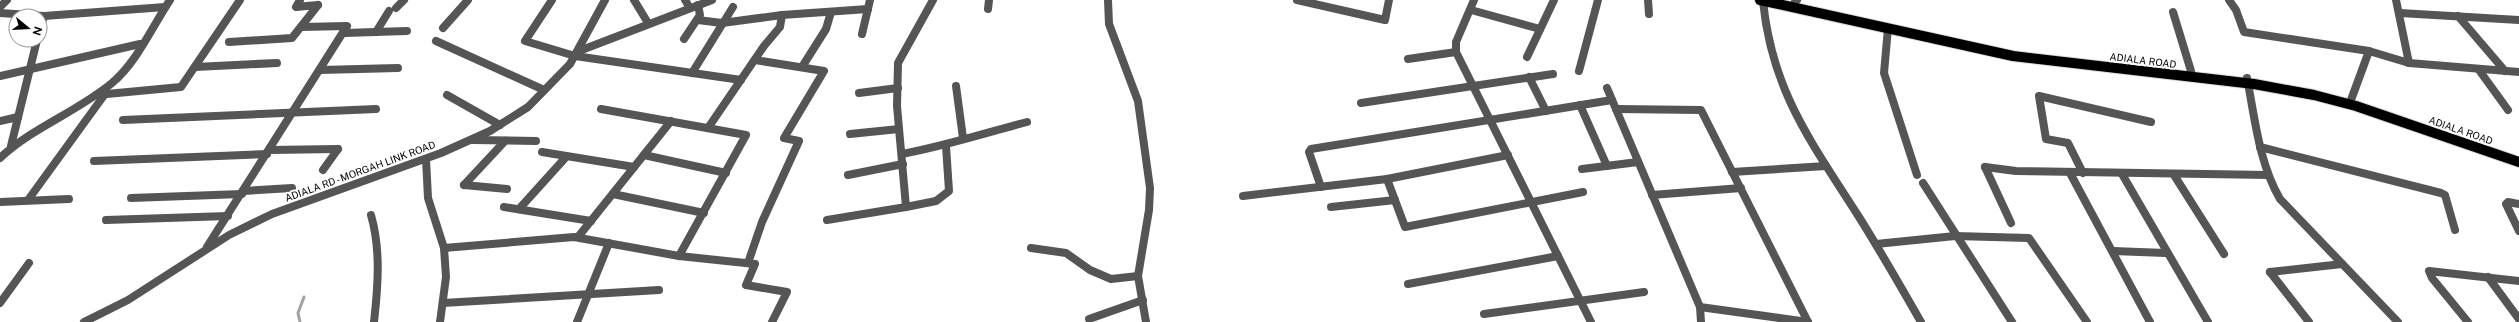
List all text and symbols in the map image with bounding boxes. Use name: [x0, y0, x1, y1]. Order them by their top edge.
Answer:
north arrow: [8, 8, 48, 48]
text: N: [30, 25, 45, 37]
street label: ADIALA ROAD: [2109, 50, 2177, 70]
street label: ADIALA ROAD: [2427, 113, 2495, 147]
street label: ADIALA RD - MORGAH LINK ROAD: [283, 138, 437, 204]

